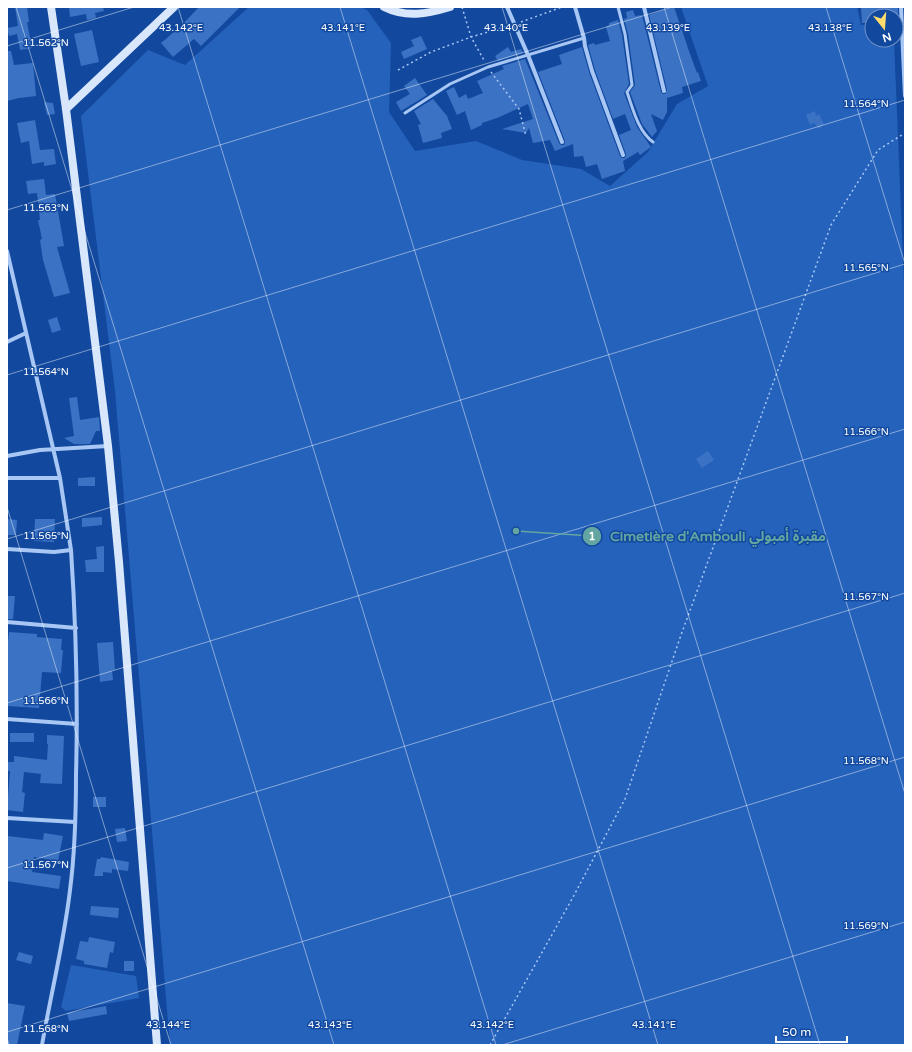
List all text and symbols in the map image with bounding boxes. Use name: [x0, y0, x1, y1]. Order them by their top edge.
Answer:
north arrow: [864, 8, 904, 48]
text: 43.142°E: [159, 22, 203, 34]
text: 43.141°E: [321, 22, 365, 34]
text: 43.140°E: [484, 22, 528, 34]
text: 43.139°E: [646, 22, 690, 34]
text: 43.138°E: [808, 22, 852, 34]
text: N: [881, 30, 893, 45]
text: 11.562°N: [23, 37, 69, 49]
text: 11.564°N: [843, 98, 889, 110]
text: 11.563°N: [23, 202, 69, 214]
text: 11.565°N: [843, 262, 889, 274]
text: 11.564°N: [23, 366, 69, 378]
text: 11.566°N: [843, 426, 889, 438]
callout: Cimetière d'Ambouli مقبرة أمبولي: [582, 523, 834, 549]
text: Cimetière d'Ambouli مقبرة أمبولي: [610, 527, 826, 547]
text: 1: [588, 529, 596, 543]
text: 11.565°N: [23, 530, 69, 542]
text: 11.567°N: [843, 591, 889, 603]
text: 11.566°N: [23, 695, 69, 707]
text: 11.568°N: [843, 755, 889, 767]
text: 11.567°N: [23, 859, 69, 871]
text: 11.569°N: [843, 920, 889, 932]
scale bar: [776, 1018, 847, 1044]
text: 43.144°E: [146, 1019, 190, 1031]
text: 43.143°E: [308, 1019, 352, 1031]
text: 43.142°E: [470, 1019, 514, 1031]
text: 43.141°E: [632, 1019, 676, 1031]
text: 11.568°N: [23, 1023, 69, 1035]
text: 50 m: [782, 1025, 811, 1039]

